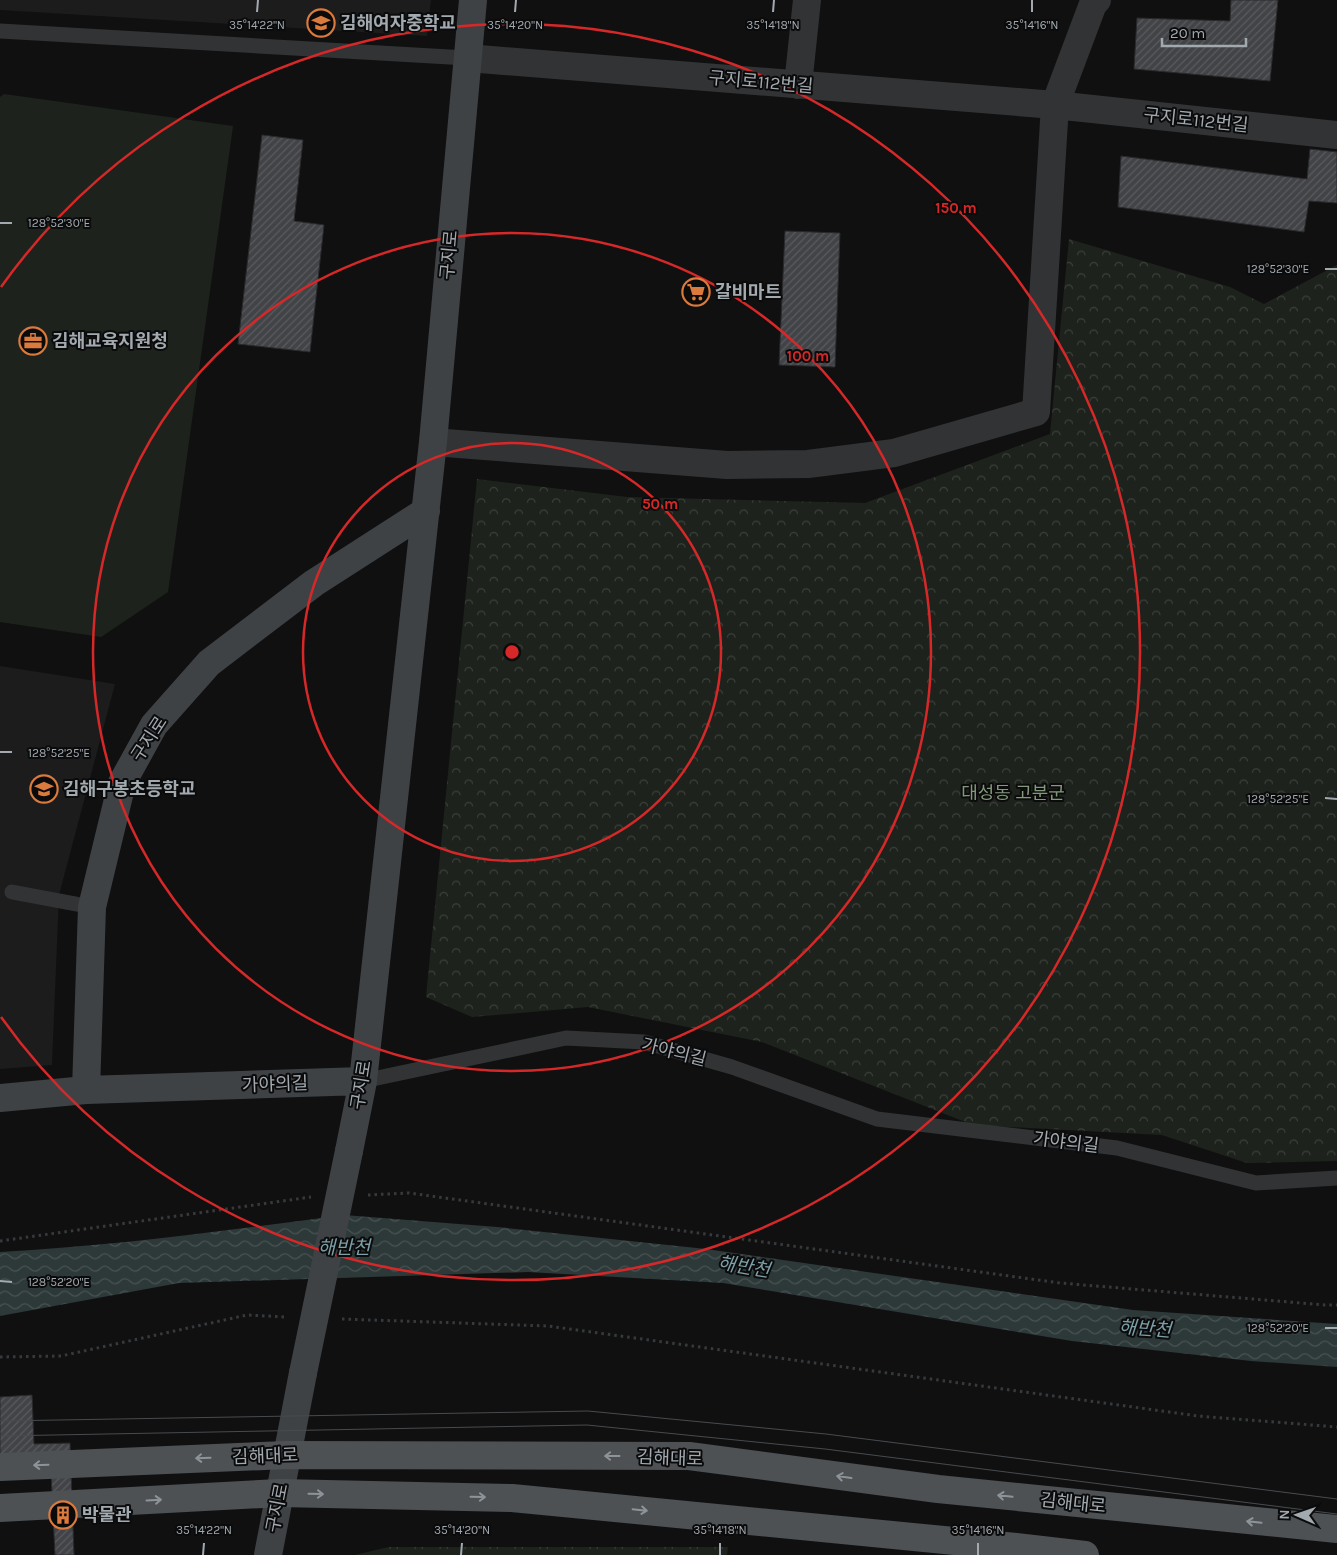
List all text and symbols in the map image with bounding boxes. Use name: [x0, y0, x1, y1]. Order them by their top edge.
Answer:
school or university icon: 김해여자중학교: [306, 8, 336, 38]
place label: 김해여자중학교: [340, 12, 456, 34]
scale bar: [1162, 15, 1246, 47]
text: 35°14'22"N: [229, 18, 285, 32]
text: 35°14'20"N: [487, 18, 543, 32]
text: 35°14'18"N: [746, 18, 800, 32]
text: 35°14'16"N: [1006, 18, 1058, 32]
text: 20 m: [1170, 24, 1205, 42]
street label: 구지로112번길: [708, 66, 814, 98]
street label: 구지로112번길: [1143, 104, 1249, 136]
text: 150 m: [935, 199, 977, 217]
text: 128°52'30"E: [28, 216, 90, 230]
street label: 구지로: [436, 229, 462, 281]
text: 128°52'30"E: [1247, 262, 1309, 276]
supermarket icon: 갈비마트: [681, 277, 711, 307]
place label: 갈비마트: [715, 281, 781, 303]
office icon: 김해교육지원청: [18, 326, 48, 356]
place label: 김해교육지원청: [52, 330, 168, 352]
text: 100 m: [787, 347, 829, 365]
text: 50 m: [642, 495, 678, 513]
centre of rings: [503, 643, 521, 661]
street label: 구지로: [126, 712, 172, 766]
text: 128°52'25"E: [28, 746, 90, 760]
school or university icon: 김해구봉초등학교: [29, 774, 59, 804]
place label: 김해구봉초등학교: [63, 778, 195, 800]
park label: 대성동 고분군: [961, 782, 1065, 804]
text: 128°52'25"E: [1247, 792, 1309, 806]
street label: 가야의길: [639, 1033, 709, 1071]
street label: 구지로: [346, 1059, 376, 1111]
street label: 가야의길: [242, 1072, 308, 1096]
street label: 가야의길: [1032, 1127, 1100, 1157]
water label: 해반천: [318, 1237, 372, 1259]
water label: 해반천: [716, 1252, 773, 1282]
text: 128°52'20"E: [28, 1275, 90, 1289]
water label: 해반천: [1118, 1316, 1173, 1342]
text: 128°52'20"E: [1247, 1321, 1309, 1335]
street label: 김해대로: [232, 1444, 298, 1468]
street label: 김해대로: [637, 1446, 703, 1470]
one-way arrow: [605, 1451, 621, 1461]
one-way arrow: [196, 1454, 212, 1463]
one-way arrow: [33, 1461, 49, 1470]
one-way arrow: [836, 1472, 852, 1482]
street label: 구지로: [261, 1482, 293, 1534]
one-way arrow: [308, 1489, 324, 1499]
street label: 김해대로: [1039, 1489, 1107, 1517]
north arrow: [1272, 1490, 1322, 1540]
one-way arrow: [997, 1491, 1013, 1501]
one-way arrow: [470, 1492, 486, 1502]
one-way arrow: [145, 1495, 161, 1504]
building icon: 박물관: [48, 1500, 78, 1530]
place label: 박물관: [82, 1504, 132, 1526]
one-way arrow: [632, 1506, 648, 1515]
text: N: [1276, 1509, 1293, 1520]
one-way arrow: [1246, 1517, 1262, 1527]
text: 35°14'22"N: [176, 1523, 232, 1537]
text: 35°14'20"N: [434, 1523, 490, 1537]
text: 35°14'18"N: [693, 1523, 747, 1537]
text: 35°14'16"N: [952, 1523, 1004, 1537]

